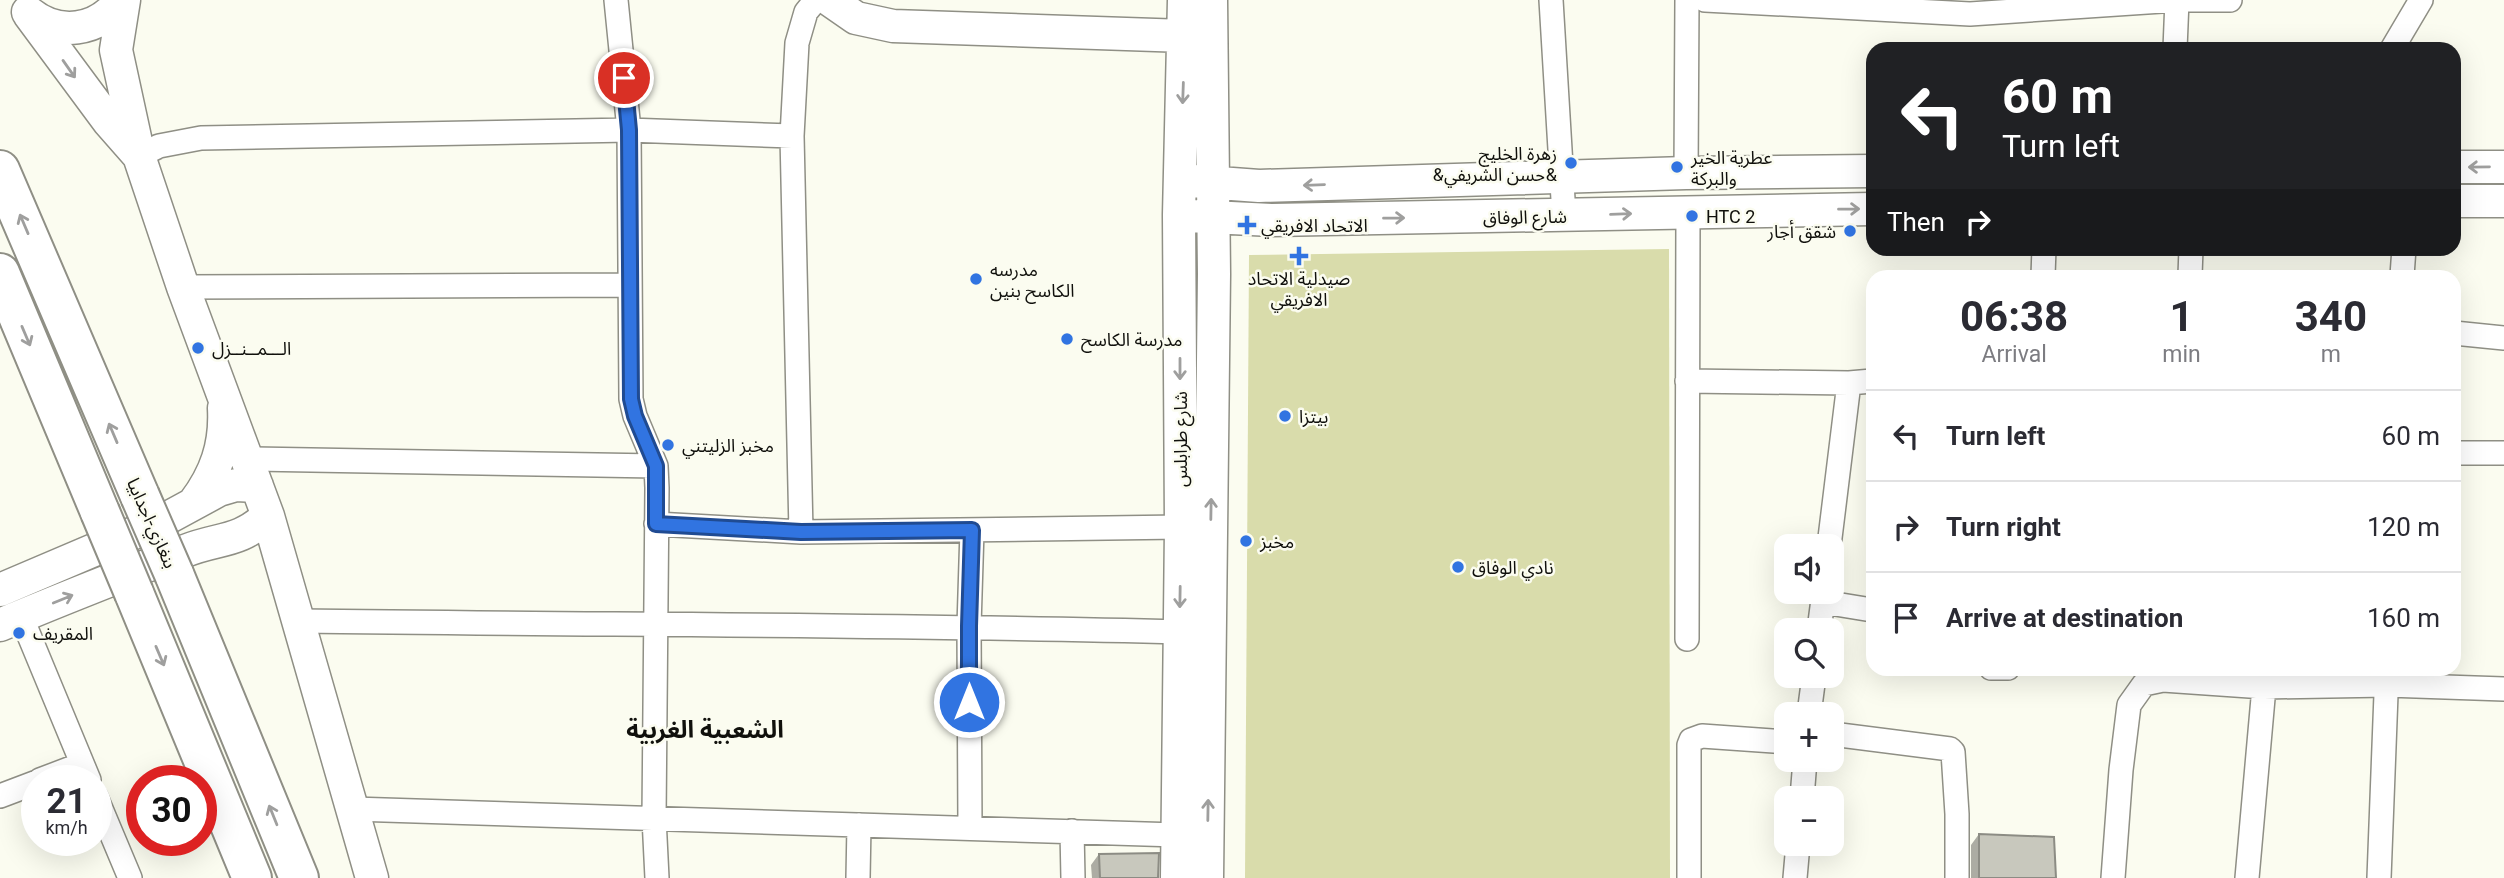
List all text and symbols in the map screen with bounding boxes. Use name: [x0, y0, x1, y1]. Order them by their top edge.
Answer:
pin: [594, 48, 654, 108]
one-way arrow: [62, 59, 76, 78]
icon: arrive: [605, 59, 643, 97]
text: 60 m: [2002, 68, 2113, 125]
icon: left: [1887, 70, 1978, 161]
one-way arrow: [1176, 81, 1189, 104]
text: Turn left: [2002, 127, 2120, 165]
place label: زهرة الخليج &حسن الشريفي&: [1433, 143, 1558, 188]
place label: عطرية الخير والبركة: [1690, 147, 1772, 190]
marker: زهرة الخليج &حسن الشريفي&: [1563, 155, 1579, 171]
marker: عطرية الخير والبركة: [1669, 159, 1685, 175]
one-way arrow: [2468, 160, 2491, 174]
one-way arrow: [1303, 178, 1326, 191]
one-way arrow: [1837, 202, 1860, 216]
icon: right: [1959, 203, 1997, 241]
street label: شارع الوفاق: [1483, 206, 1567, 232]
place label: HTC 2: [1706, 206, 1755, 227]
text: Then: [1887, 207, 1945, 237]
one-way arrow: [1609, 208, 1632, 221]
marker: HTC 2: [1684, 208, 1700, 224]
one-way arrow: [1382, 212, 1405, 225]
one-way arrow: [16, 214, 29, 235]
place label: الاتحاد الافريقي: [1261, 215, 1368, 239]
marker: الاتحاد الافريقي: [1239, 217, 1255, 233]
place label: شقق أجار: [1766, 220, 1836, 243]
marker: شقق أجار: [1842, 223, 1858, 239]
marker: صيدلية الاتحاد الافريقي: [1291, 248, 1307, 264]
place label: مدرسه الكاسح بنين: [990, 259, 1074, 304]
place label: صيدلية الاتحاد الافريقي: [1248, 268, 1350, 313]
marker: مدرسه الكاسح بنين: [968, 271, 984, 287]
text: 06:38: [1960, 292, 2068, 341]
text: 1: [2169, 292, 2194, 341]
text: 340: [2295, 292, 2367, 341]
one-way arrow: [21, 324, 34, 346]
place label: مدرسة الكاسح: [1081, 329, 1183, 353]
marker: مدرسة الكاسح: [1059, 331, 1075, 347]
place label: الـــمــنــزل: [212, 338, 291, 360]
marker: الـــمــنــزل: [190, 340, 206, 356]
text: Arrival: [1981, 341, 2047, 368]
text: min: [2162, 341, 2201, 368]
text: m: [2321, 341, 2341, 368]
one-way arrow: [1173, 357, 1187, 380]
street label: شارع طرابلس: [1170, 391, 1195, 487]
place label: بيتزا: [1299, 406, 1328, 428]
marker: بيتزا: [1277, 408, 1293, 424]
icon: left: [1887, 417, 1925, 455]
text: Turn left: [1946, 421, 2045, 451]
text: 60 m: [2382, 421, 2440, 451]
one-way arrow: [106, 423, 119, 444]
place label: مخبز الزليتني: [682, 435, 774, 459]
marker: مخبز الزليتني: [660, 437, 676, 453]
street label: بنغازي-اجدابيا: [120, 475, 181, 573]
one-way arrow: [1204, 498, 1218, 521]
icon: right: [1887, 508, 1925, 546]
text: Turn right: [1946, 512, 2061, 542]
text: 120 m: [2367, 512, 2440, 542]
place label: مخبز: [1259, 531, 1294, 553]
marker: مخبز: [1238, 533, 1254, 549]
map controls: [1774, 534, 1844, 856]
button: sound: [1774, 534, 1844, 604]
place label: نادي الوفاق: [1472, 557, 1554, 581]
marker: نادي الوفاق: [1450, 559, 1466, 575]
one-way arrow: [1173, 585, 1187, 608]
one-way arrow: [52, 592, 74, 605]
icon: arrive: [1887, 599, 1925, 637]
text: Arrive at destination: [1946, 603, 2183, 633]
text: 160 m: [2367, 603, 2440, 633]
button: search: [1774, 618, 1844, 688]
place label: المقريف: [33, 623, 93, 645]
marker: المقريف: [11, 625, 27, 641]
one-way arrow: [154, 645, 167, 667]
position arrow: [932, 665, 1006, 739]
button: +: [1774, 702, 1844, 772]
district label: الشعبية الغربية: [626, 716, 784, 744]
speed limit sign: 30: [126, 765, 217, 856]
text: 21: [46, 781, 87, 822]
button: −: [1774, 786, 1844, 856]
one-way arrow: [1201, 799, 1214, 822]
one-way arrow: [266, 805, 279, 826]
text: km/h: [45, 817, 88, 838]

